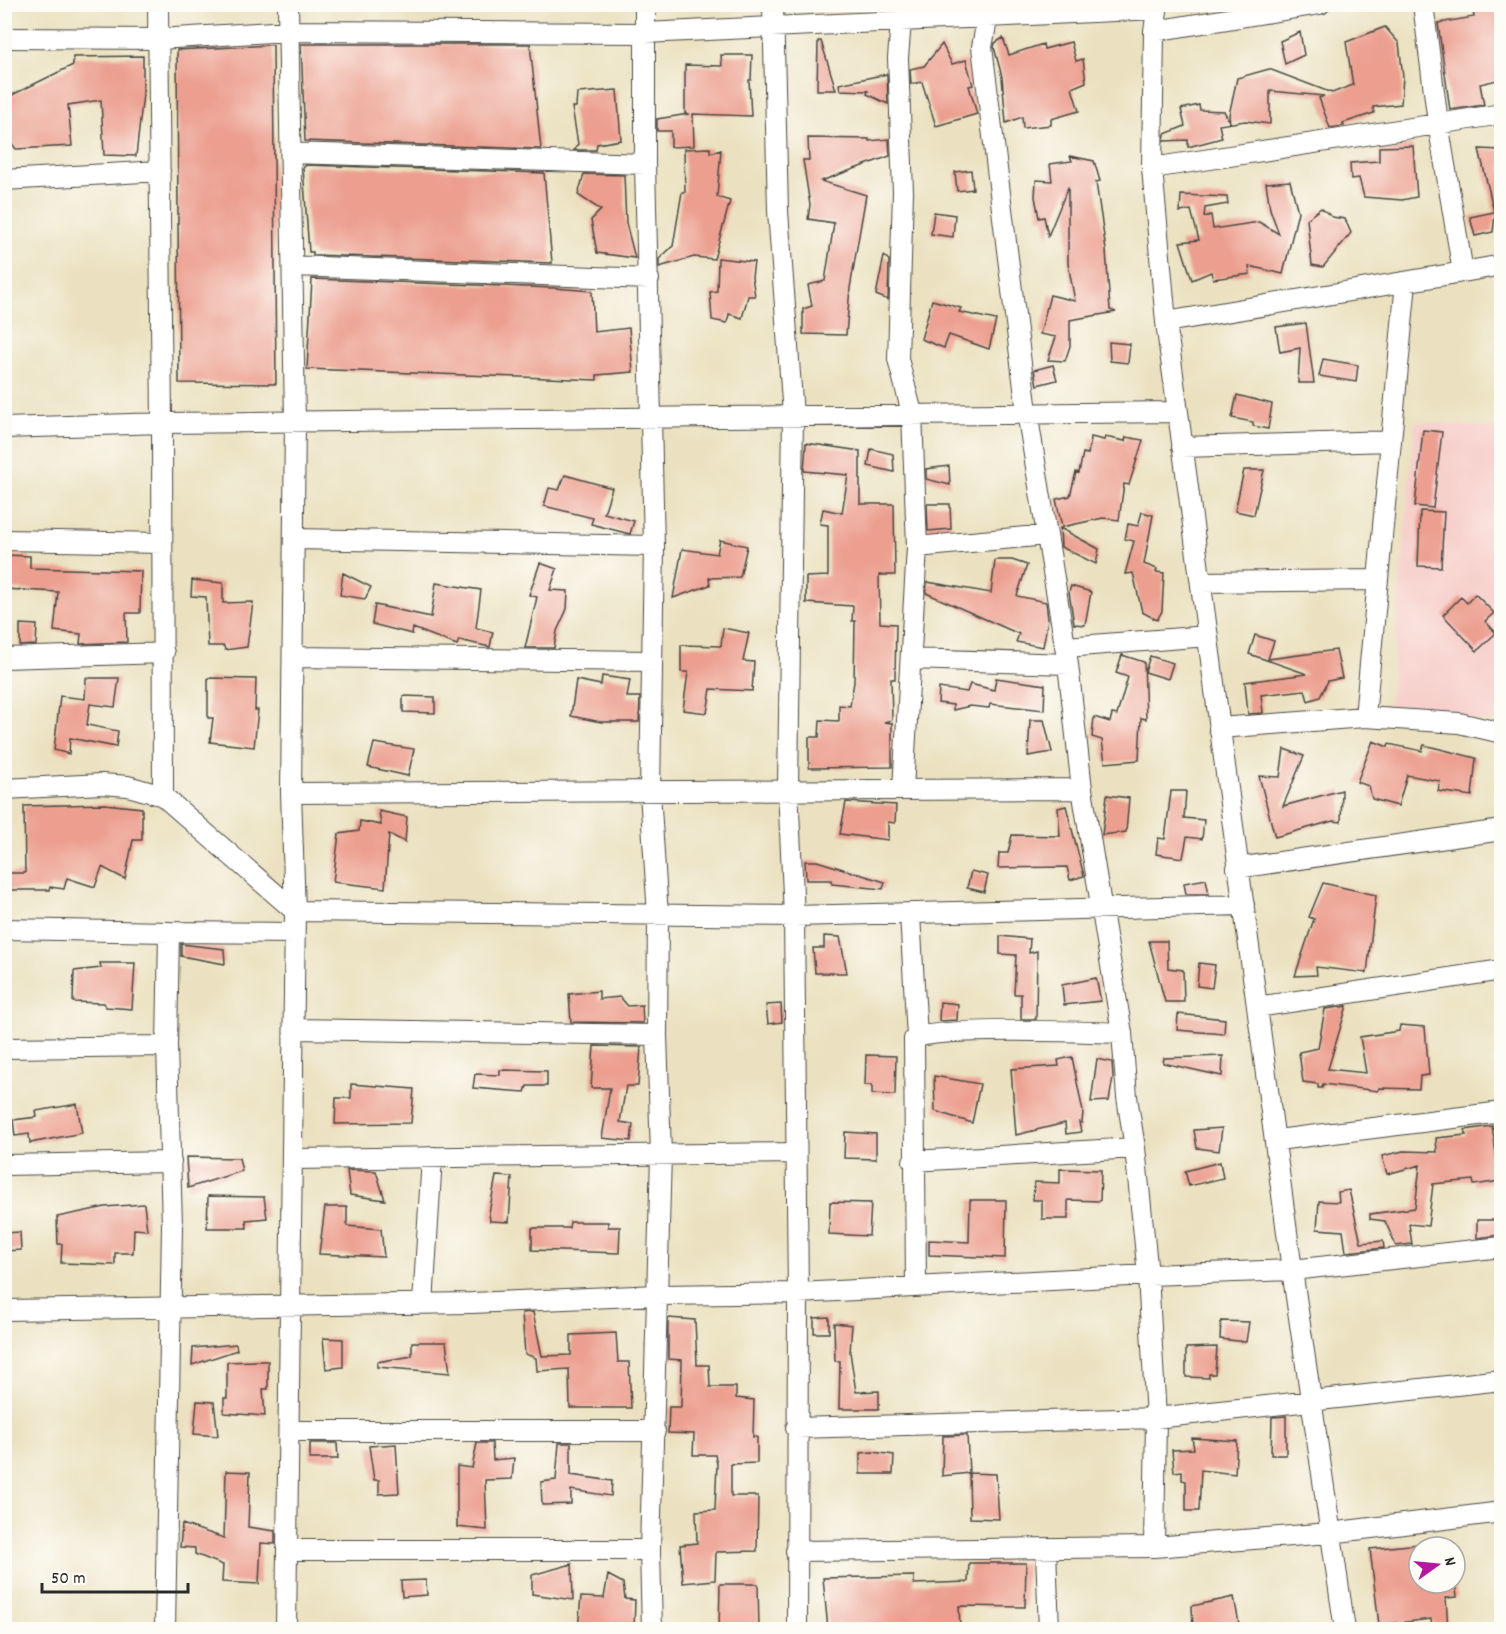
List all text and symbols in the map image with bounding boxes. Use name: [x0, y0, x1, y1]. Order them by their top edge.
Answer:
north arrow: [1407, 1535, 1467, 1595]
text: N: [1437, 1555, 1461, 1569]
scale bar: [42, 1556, 188, 1594]
text: 50 m: [51, 1567, 86, 1592]

